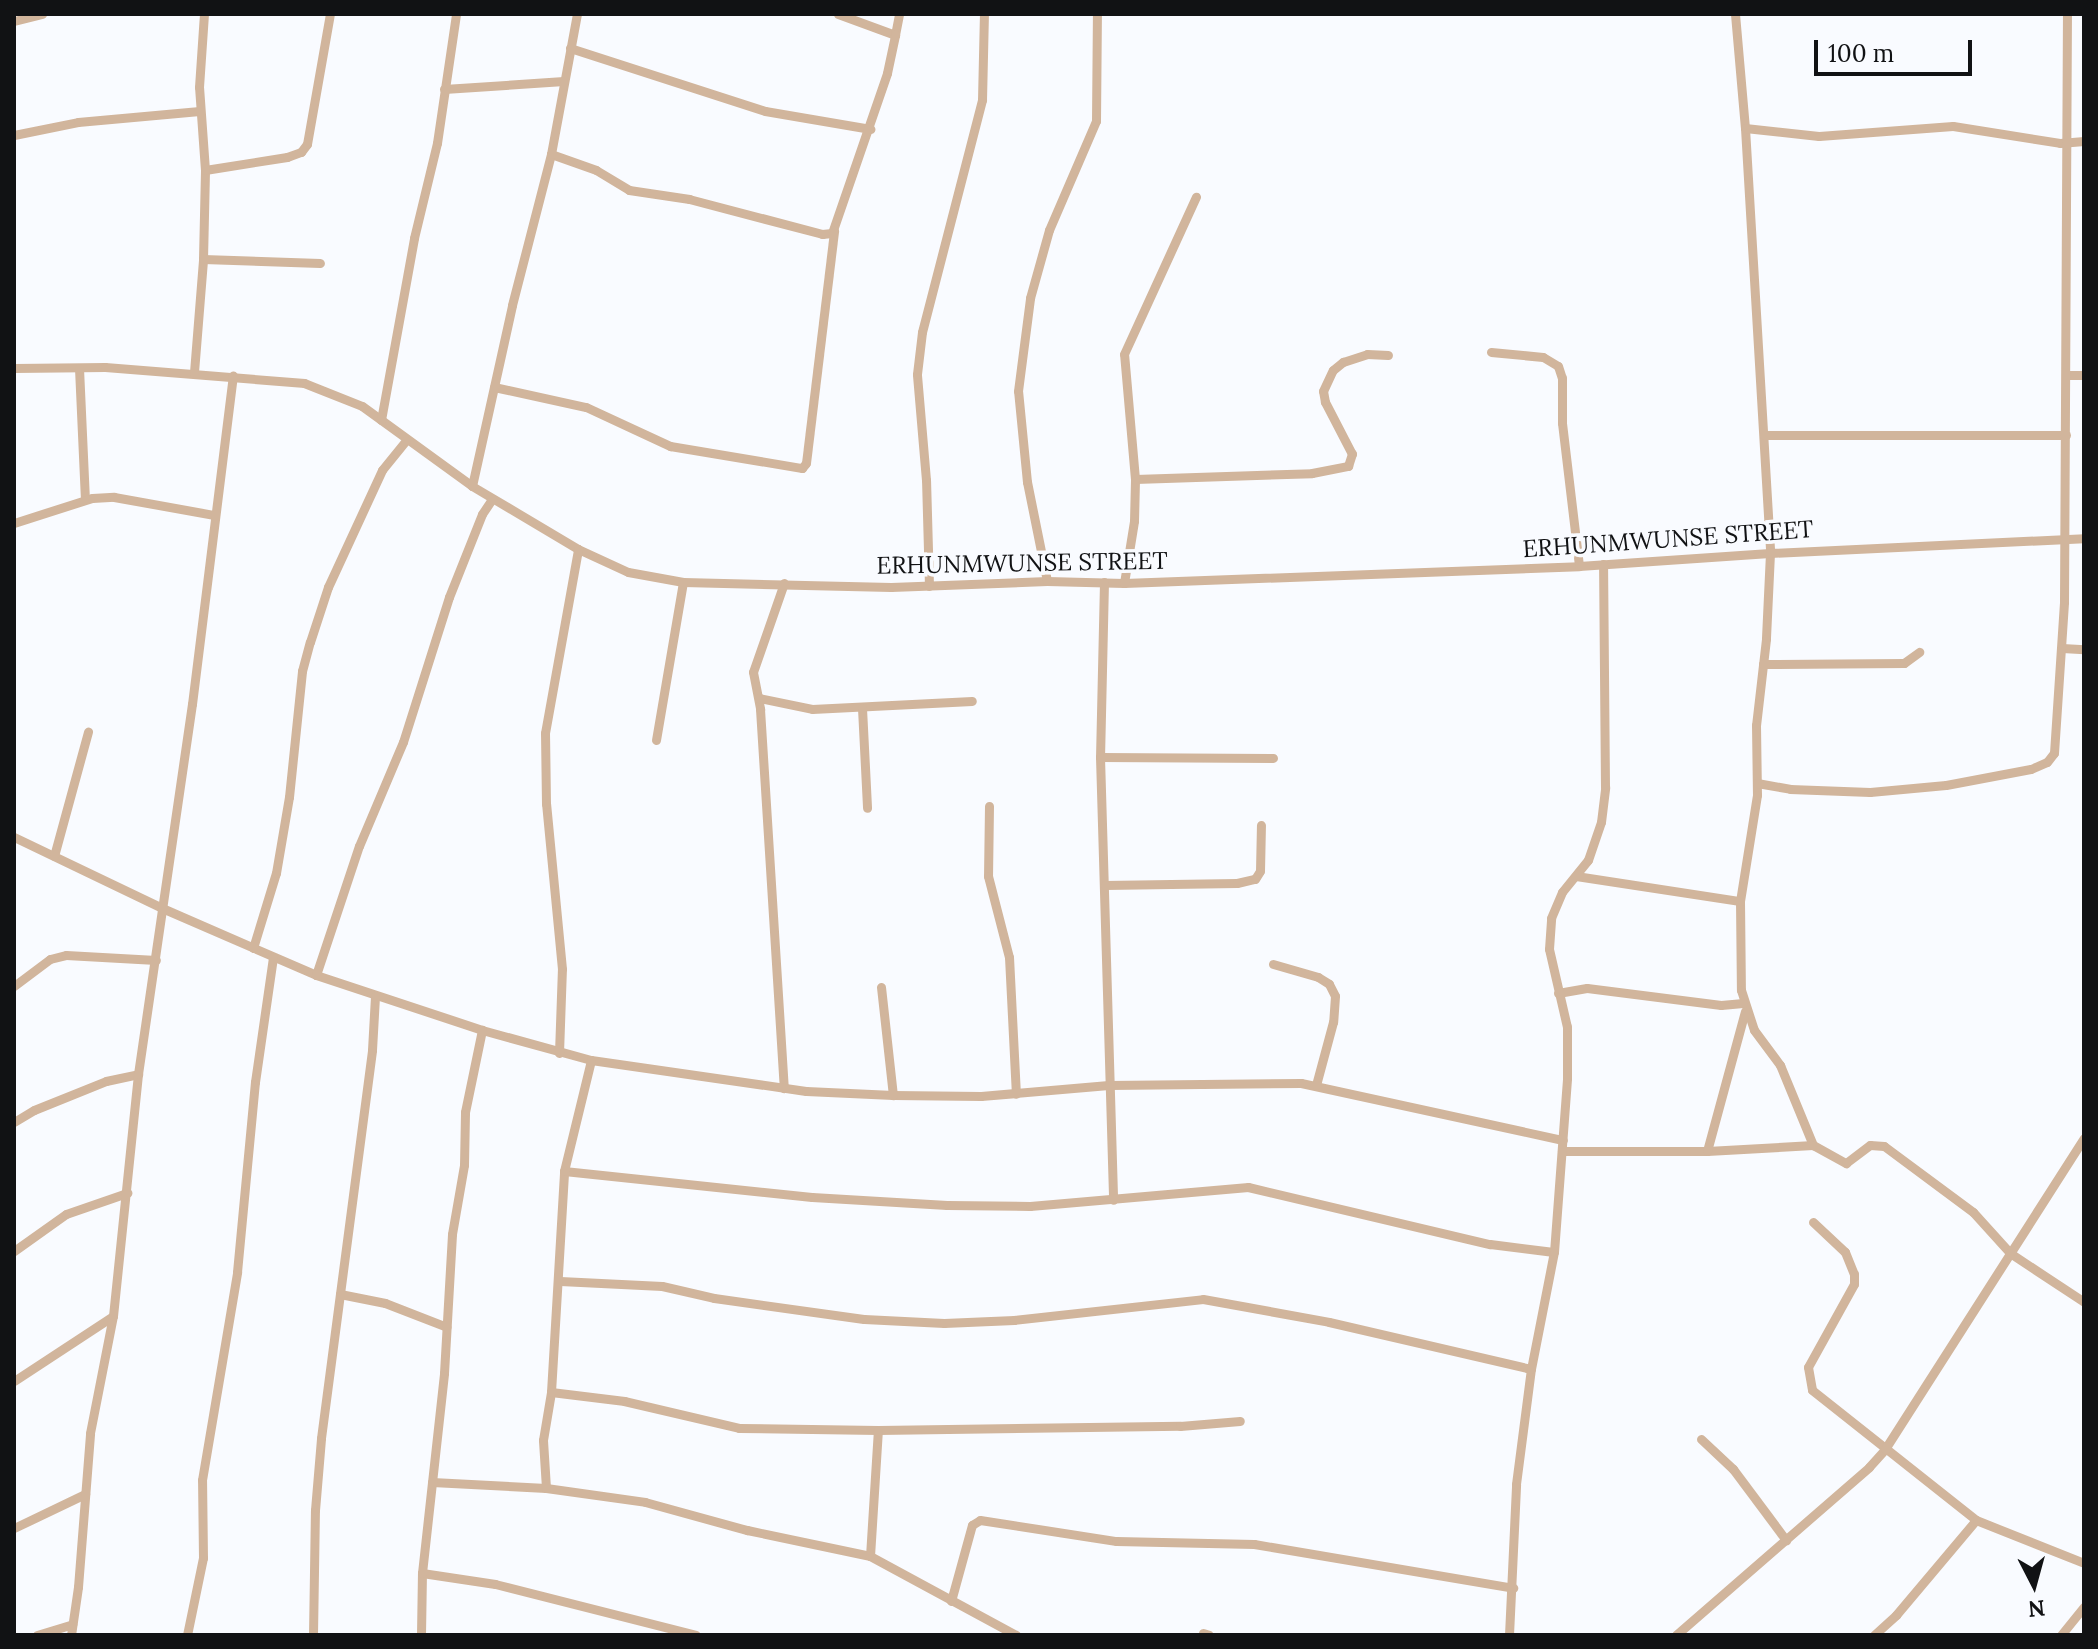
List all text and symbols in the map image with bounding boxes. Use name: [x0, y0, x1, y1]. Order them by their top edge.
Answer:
scale bar: [1818, 24, 1976, 74]
text: 100 m: [1828, 38, 1894, 69]
street label: ERHUNMWUNSE STREET: [1522, 514, 1814, 564]
street label: ERHUNMWUNSE STREET: [876, 546, 1168, 580]
north arrow: [1994, 1545, 2074, 1625]
text: N: [2027, 1594, 2046, 1624]

